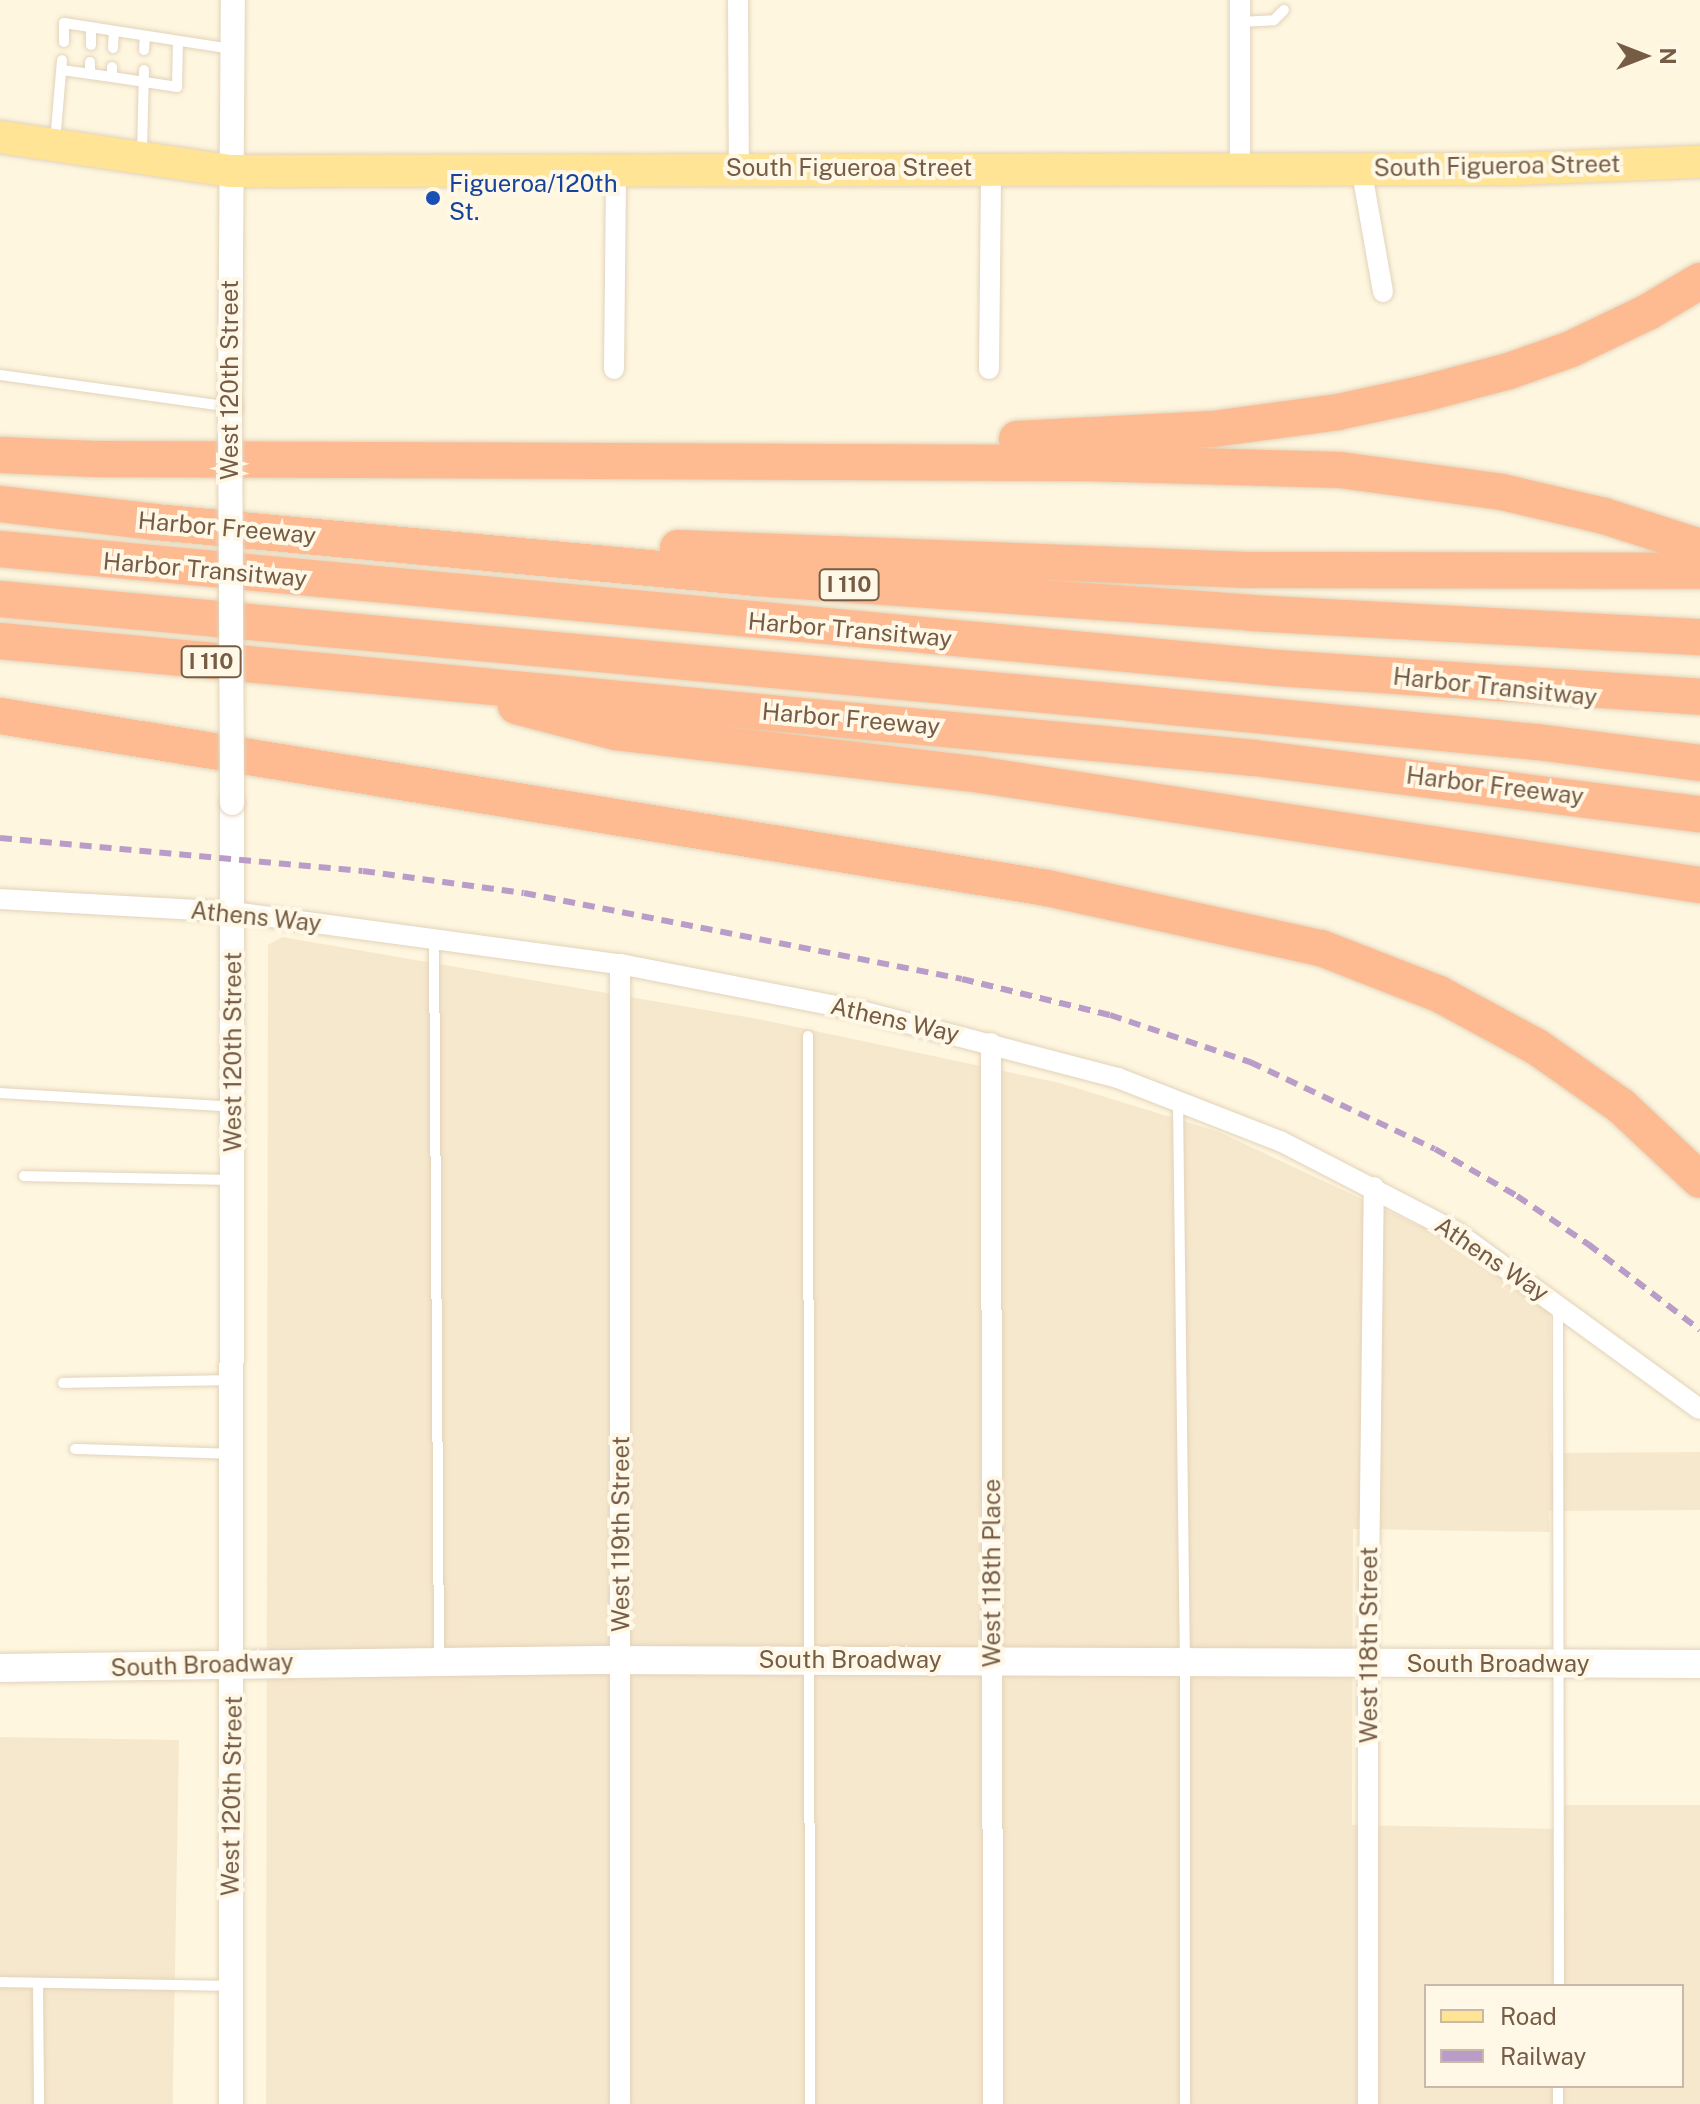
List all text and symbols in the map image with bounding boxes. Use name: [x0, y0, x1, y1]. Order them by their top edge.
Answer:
north arrow: [1604, 16, 1684, 96]
text: N: [1655, 47, 1681, 65]
street label: South Figueroa Street: [1373, 149, 1621, 183]
street label: South Figueroa Street: [726, 154, 972, 182]
place label: Figueroa/120th St.: [449, 170, 617, 226]
marker: Figueroa/120th St.: [424, 189, 442, 207]
street label: West 120th Street: [216, 280, 244, 480]
street label: Harbor Freeway: [137, 506, 317, 550]
street label: Harbor Transitway: [102, 547, 308, 593]
road number: I 110: [817, 567, 881, 603]
street label: Harbor Transitway: [747, 607, 953, 653]
road number: I 110: [179, 644, 243, 680]
street label: Harbor Transitway: [1392, 662, 1598, 712]
street label: Harbor Freeway: [761, 697, 941, 741]
street label: Harbor Freeway: [1405, 761, 1585, 811]
street label: Athens Way: [189, 896, 323, 938]
street label: West 120th Street: [219, 952, 247, 1152]
street label: Athens Way: [828, 991, 962, 1049]
street label: Athens Way: [1429, 1210, 1555, 1308]
street label: West 119th Street: [607, 1436, 635, 1632]
street label: West 118th Place: [978, 1479, 1006, 1667]
street label: West 118th Street: [1355, 1547, 1383, 1743]
street label: South Broadway: [759, 1646, 941, 1674]
street label: South Broadway: [110, 1647, 294, 1683]
street label: South Broadway: [1407, 1650, 1589, 1678]
street label: West 120th Street: [216, 1696, 248, 1896]
legend: [1424, 1984, 1684, 2088]
text: Road: [1500, 2002, 1557, 2030]
text: Railway: [1500, 2042, 1586, 2070]

